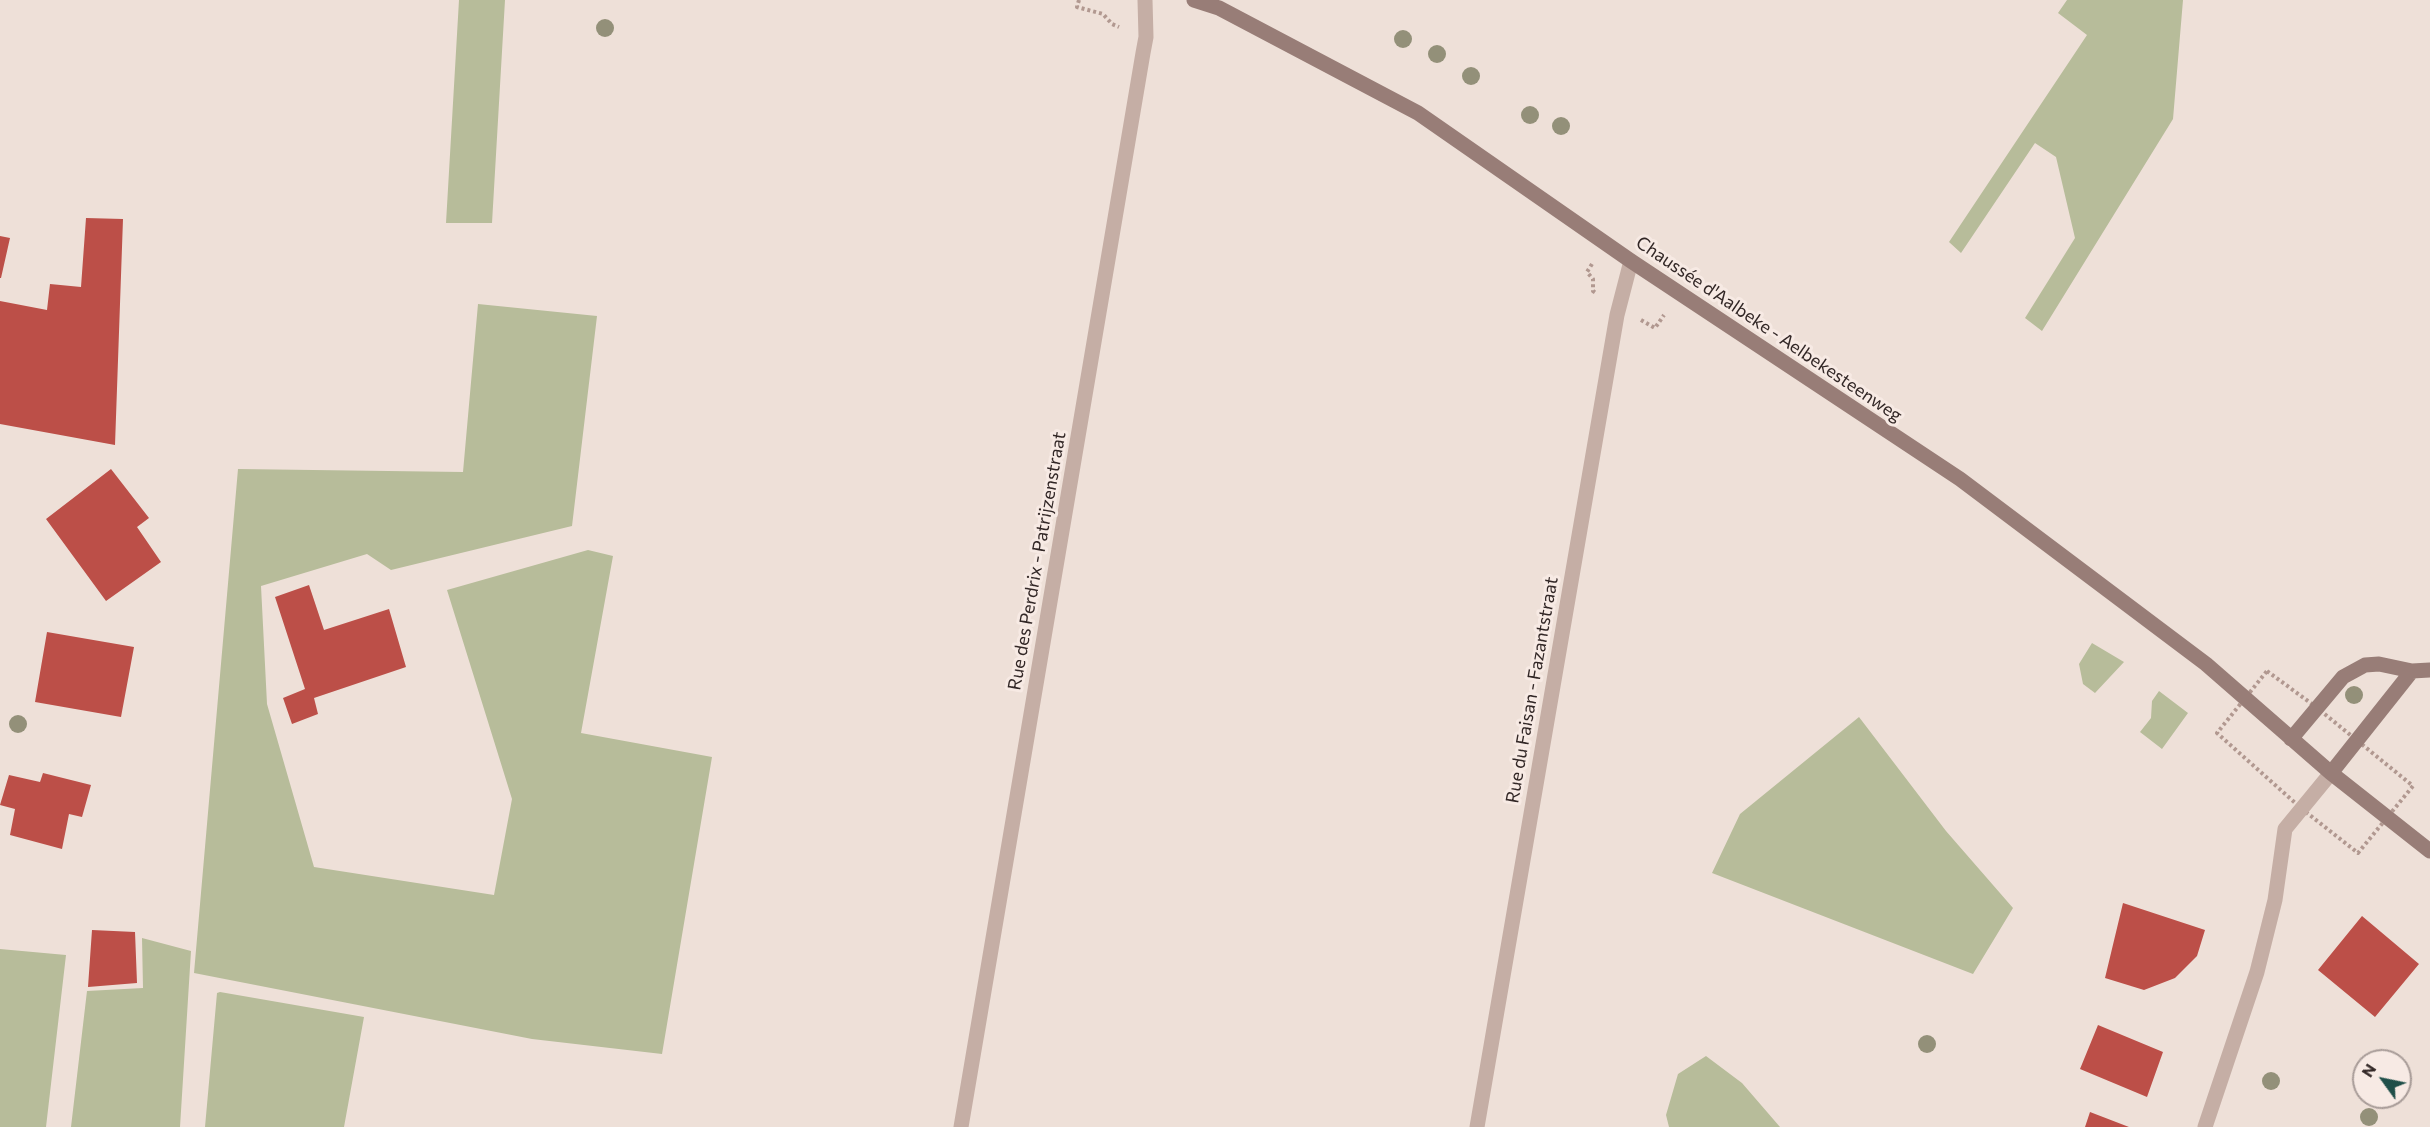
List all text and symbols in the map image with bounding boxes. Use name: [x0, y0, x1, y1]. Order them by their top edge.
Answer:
street label: Chaussée d'Aalbeke - Aelbekesteenweg: [1632, 232, 1906, 426]
street label: Rue des Perdrix - Patrijzenstraat: [1004, 430, 1070, 692]
street label: Rue du Faisan - Fazantstraat: [1501, 575, 1563, 805]
north arrow: [2352, 1049, 2412, 1109]
text: N: [2357, 1060, 2379, 1080]

